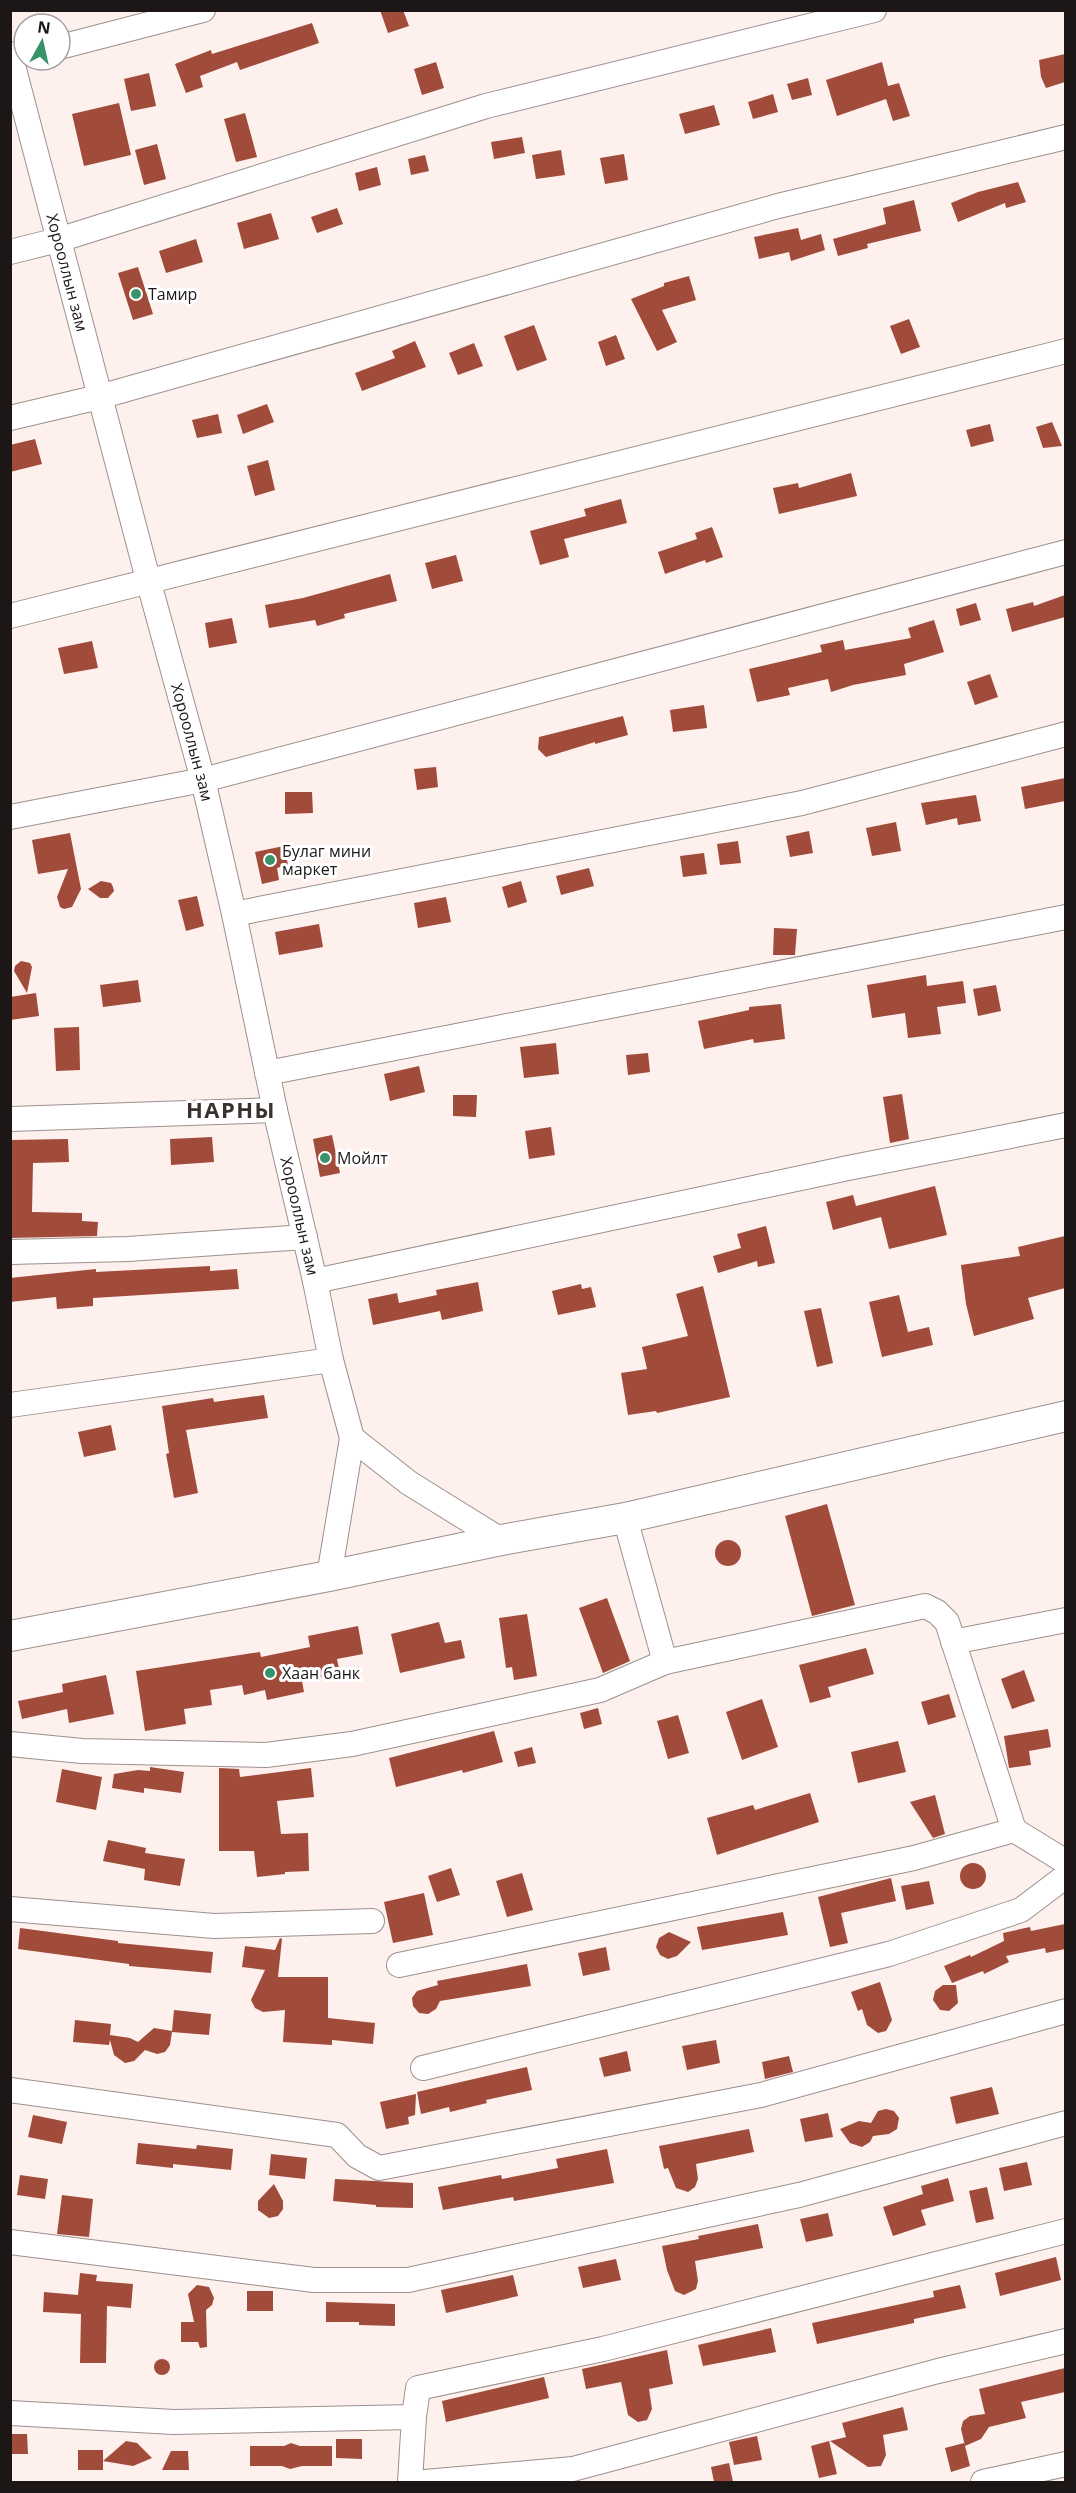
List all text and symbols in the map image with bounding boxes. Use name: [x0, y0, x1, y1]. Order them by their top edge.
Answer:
north arrow: [12, 12, 72, 72]
text: N: [36, 15, 52, 39]
street label: Хорооллын зам: [41, 211, 93, 334]
place label: Тамир: [148, 283, 197, 305]
marker: Тамир: [129, 287, 143, 301]
street label: Хорооллын зам: [166, 681, 219, 803]
place label: Булаг мини маркет: [282, 840, 371, 880]
marker: Булаг мини маркет: [263, 853, 277, 867]
district label: НАРНЫ: [186, 1094, 276, 1124]
place label: Мойлт: [337, 1147, 388, 1169]
marker: Мойлт: [318, 1151, 332, 1165]
street label: Хорооллын зам: [275, 1155, 324, 1278]
place label: Хаан банк: [282, 1662, 361, 1684]
marker: Хаан банк: [263, 1666, 277, 1680]

